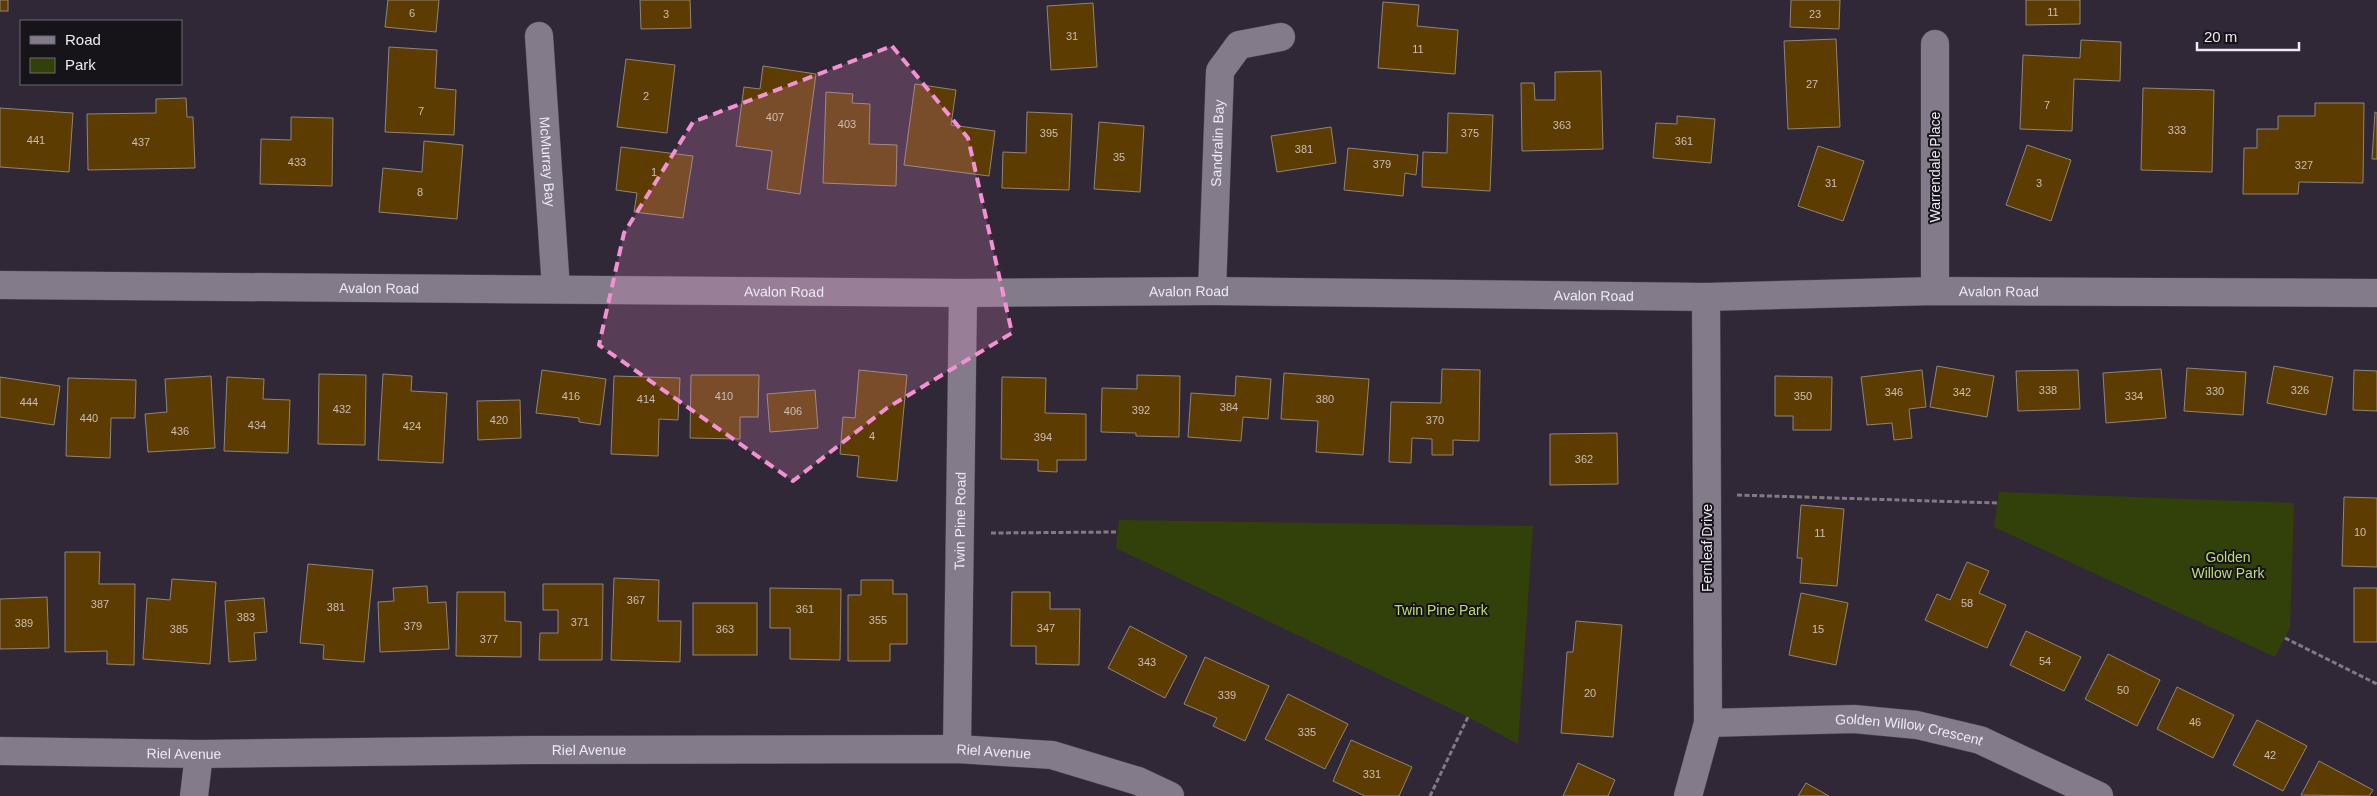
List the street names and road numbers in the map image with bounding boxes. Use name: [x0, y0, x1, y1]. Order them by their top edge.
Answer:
street label: Sandralin Bay: [1208, 99, 1227, 187]
street label: Warrendale Place: [1927, 111, 1943, 222]
street label: McMurray Bay: [536, 116, 558, 207]
street label: Avalon Road: [339, 280, 419, 296]
street label: Avalon Road: [744, 283, 824, 300]
street label: Avalon Road: [1149, 283, 1229, 300]
street label: Avalon Road: [1959, 283, 2039, 299]
street label: Avalon Road: [1554, 287, 1634, 304]
street label: Twin Pine Road: [951, 472, 969, 570]
street label: Fernleaf Drive: [1699, 504, 1715, 592]
street label: Golden Willow Crescent: [1835, 711, 1986, 748]
street label: Riel Avenue: [956, 741, 1032, 762]
street label: Riel Avenue: [552, 742, 626, 758]
street label: Riel Avenue: [147, 745, 222, 762]

